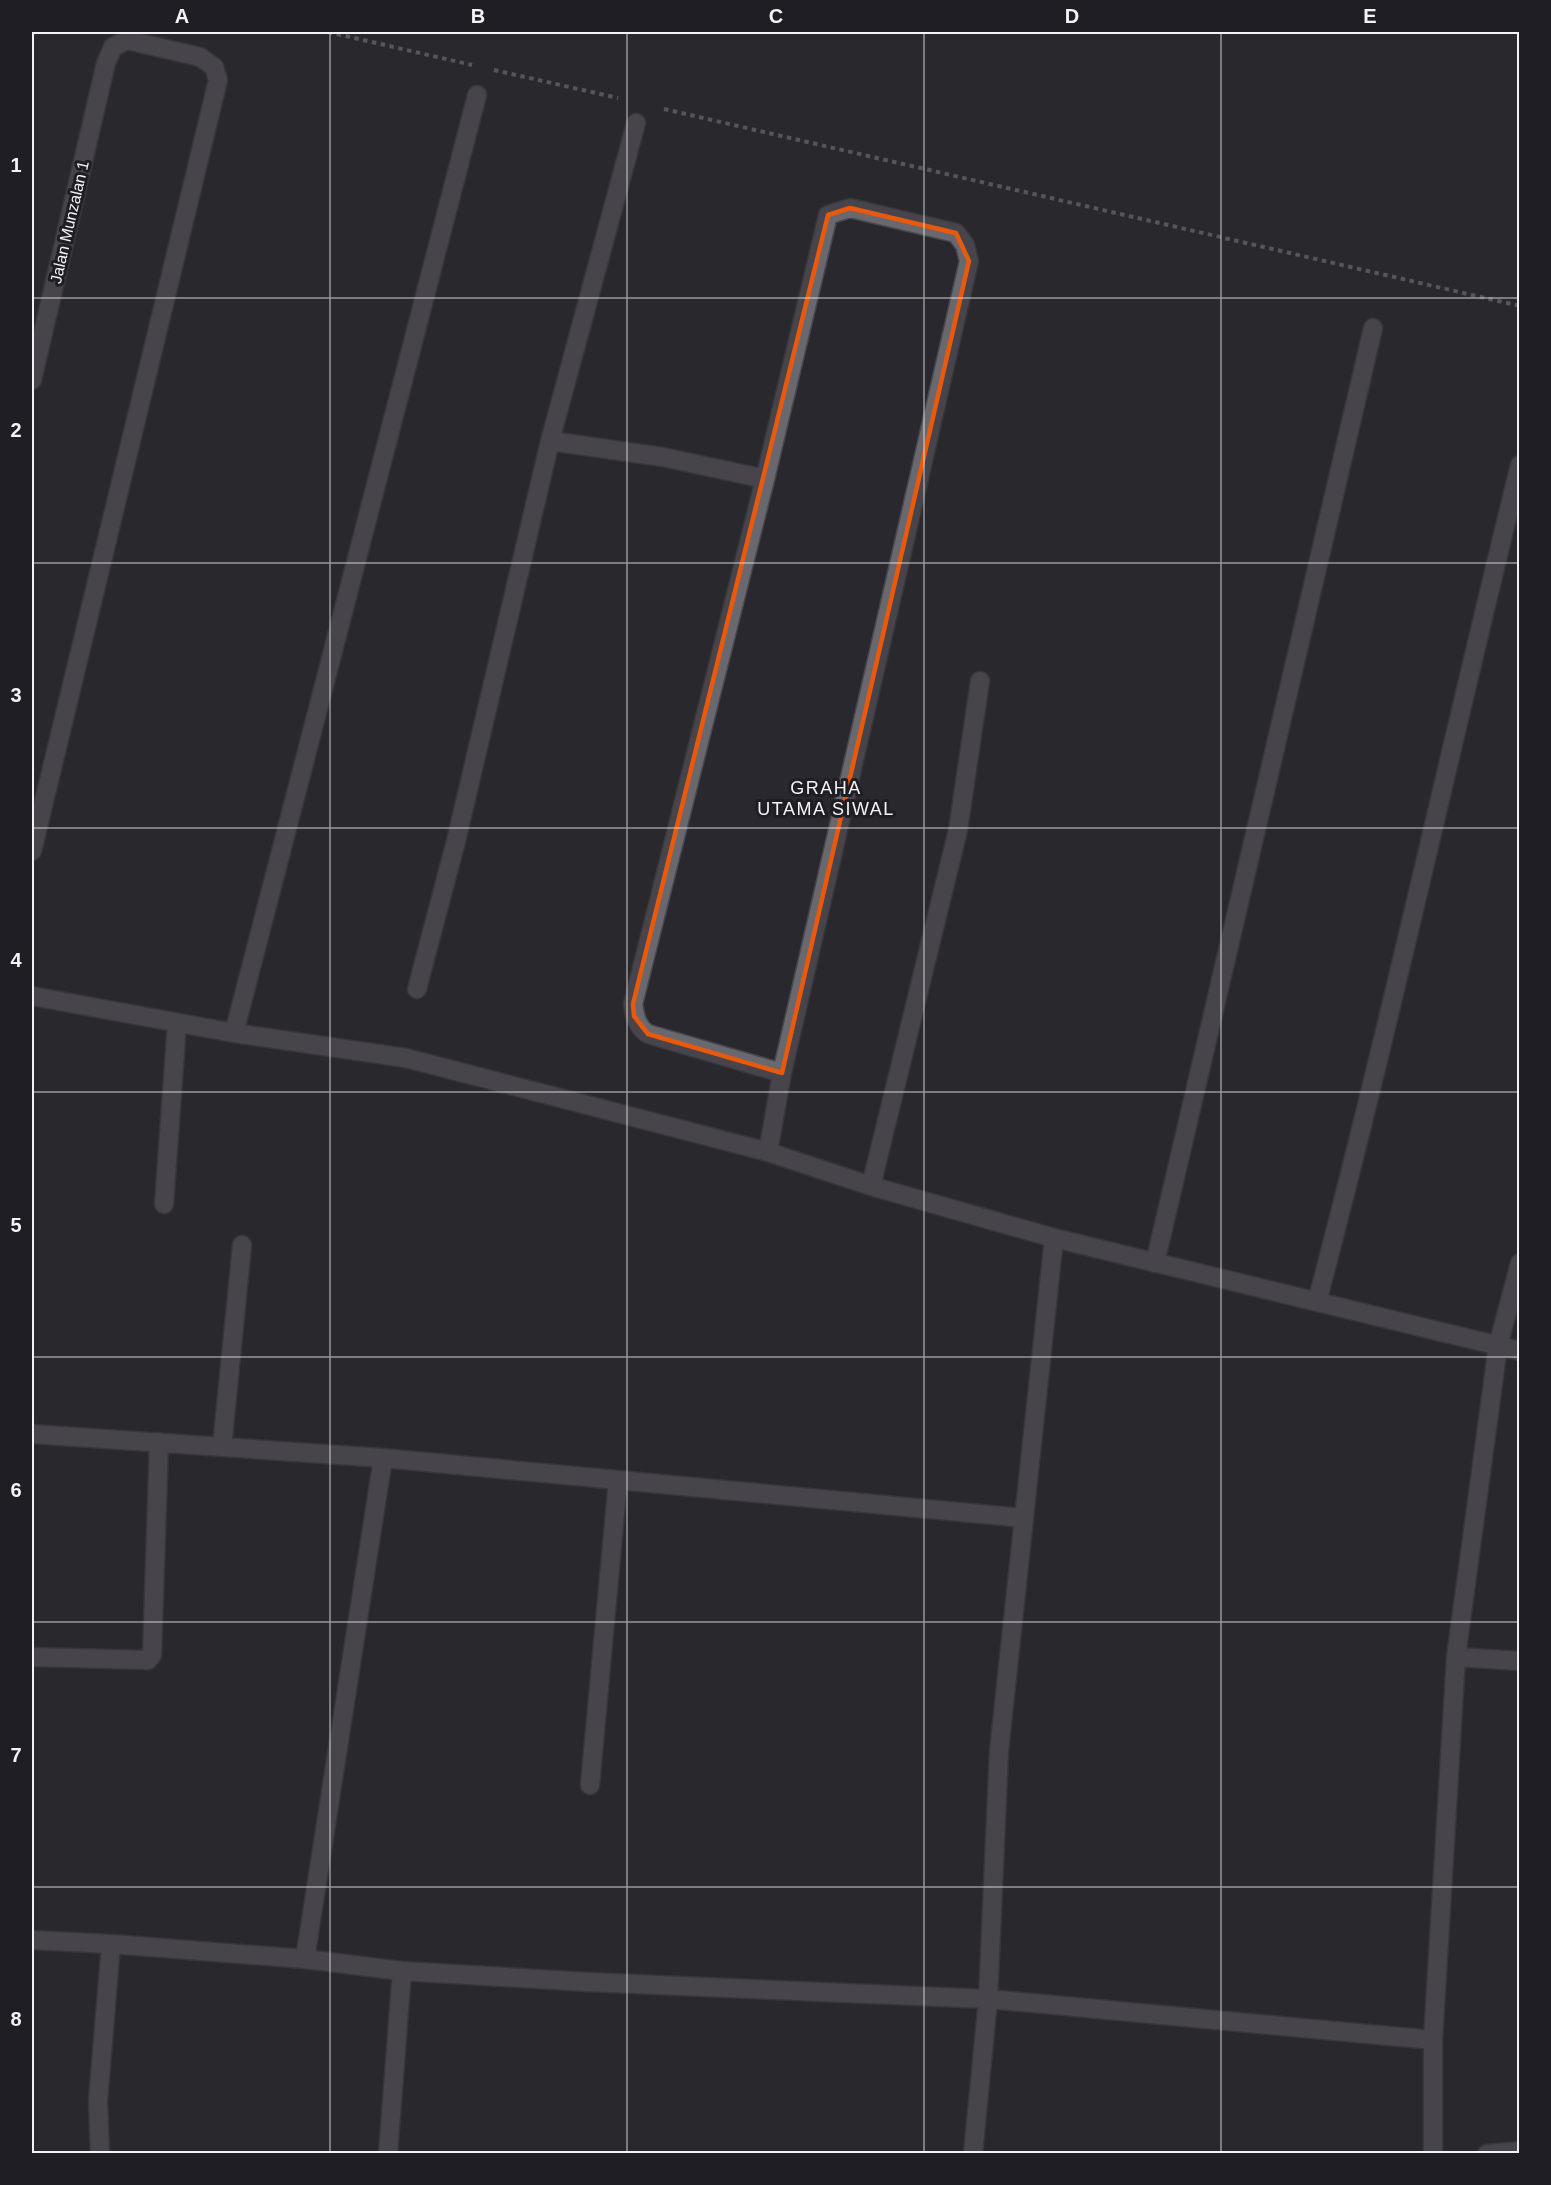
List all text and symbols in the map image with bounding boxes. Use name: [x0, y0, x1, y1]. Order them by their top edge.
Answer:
text: A: [175, 5, 189, 27]
text: B: [471, 5, 485, 27]
text: C: [769, 5, 783, 27]
text: D: [1065, 5, 1079, 27]
text: E: [1363, 5, 1377, 27]
text: 1: [10, 154, 22, 176]
street label: Jalan Munzalan 1: [47, 159, 92, 285]
text: 2: [10, 419, 22, 441]
text: 3: [10, 684, 22, 706]
district label: GRAHA UTAMA SIWAL: [757, 778, 895, 819]
text: 4: [10, 949, 22, 971]
text: 5: [10, 1214, 22, 1236]
text: 6: [10, 1479, 22, 1501]
text: 7: [10, 1744, 22, 1766]
text: 8: [10, 2008, 22, 2030]

